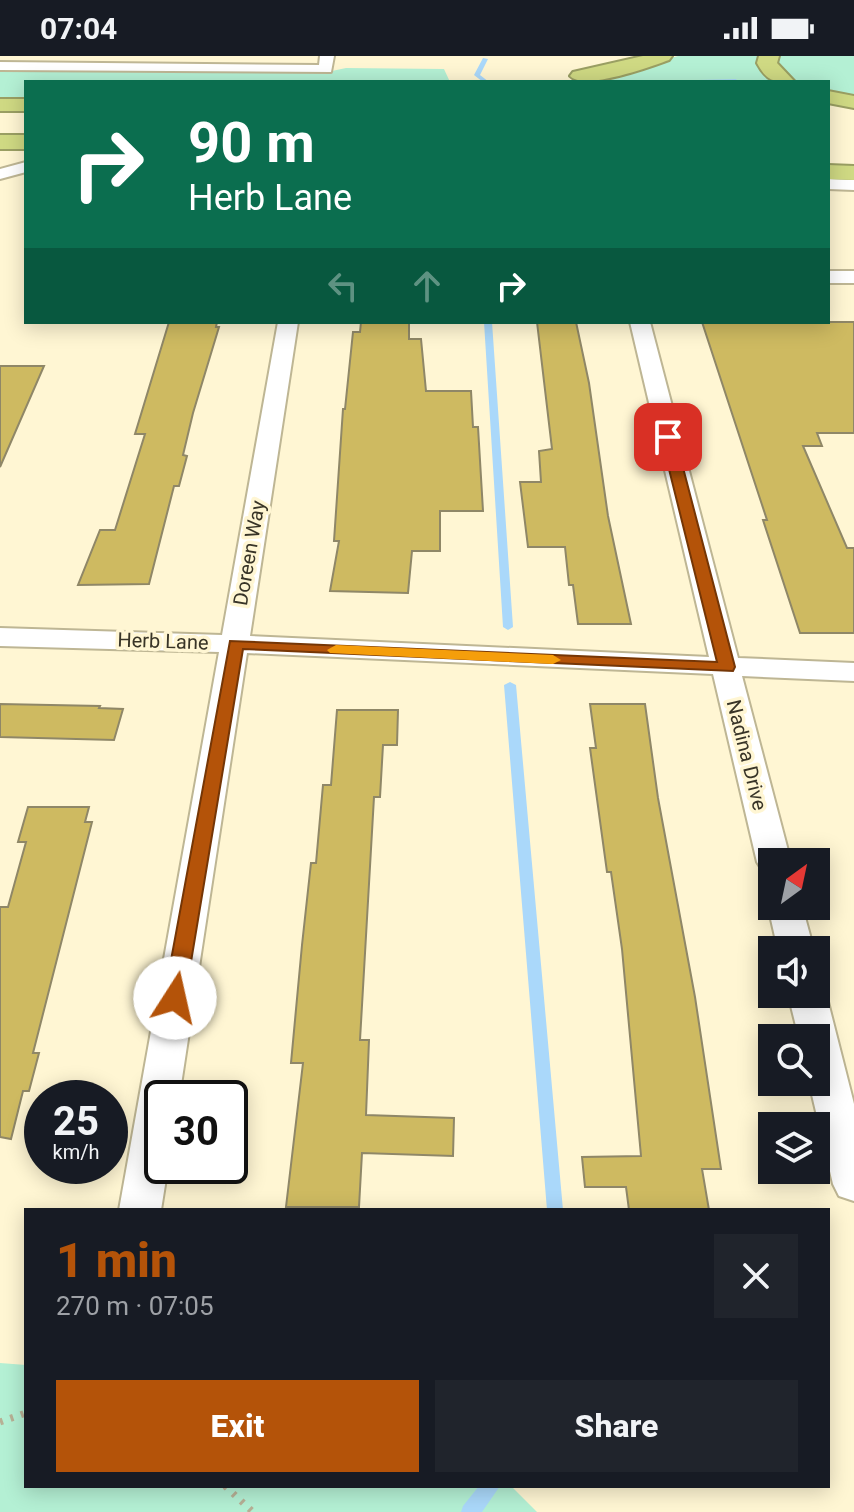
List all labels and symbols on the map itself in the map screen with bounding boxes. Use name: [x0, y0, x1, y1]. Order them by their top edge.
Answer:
pin: [634, 403, 702, 471]
street label: Doreen Way: [228, 498, 270, 607]
street label: Herb Lane: [117, 627, 209, 655]
street label: Nadina Drive: [722, 697, 772, 813]
north arrow: [758, 848, 830, 920]
position arrow: [133, 956, 217, 1040]
speed limit sign: 30: [144, 1080, 248, 1184]

